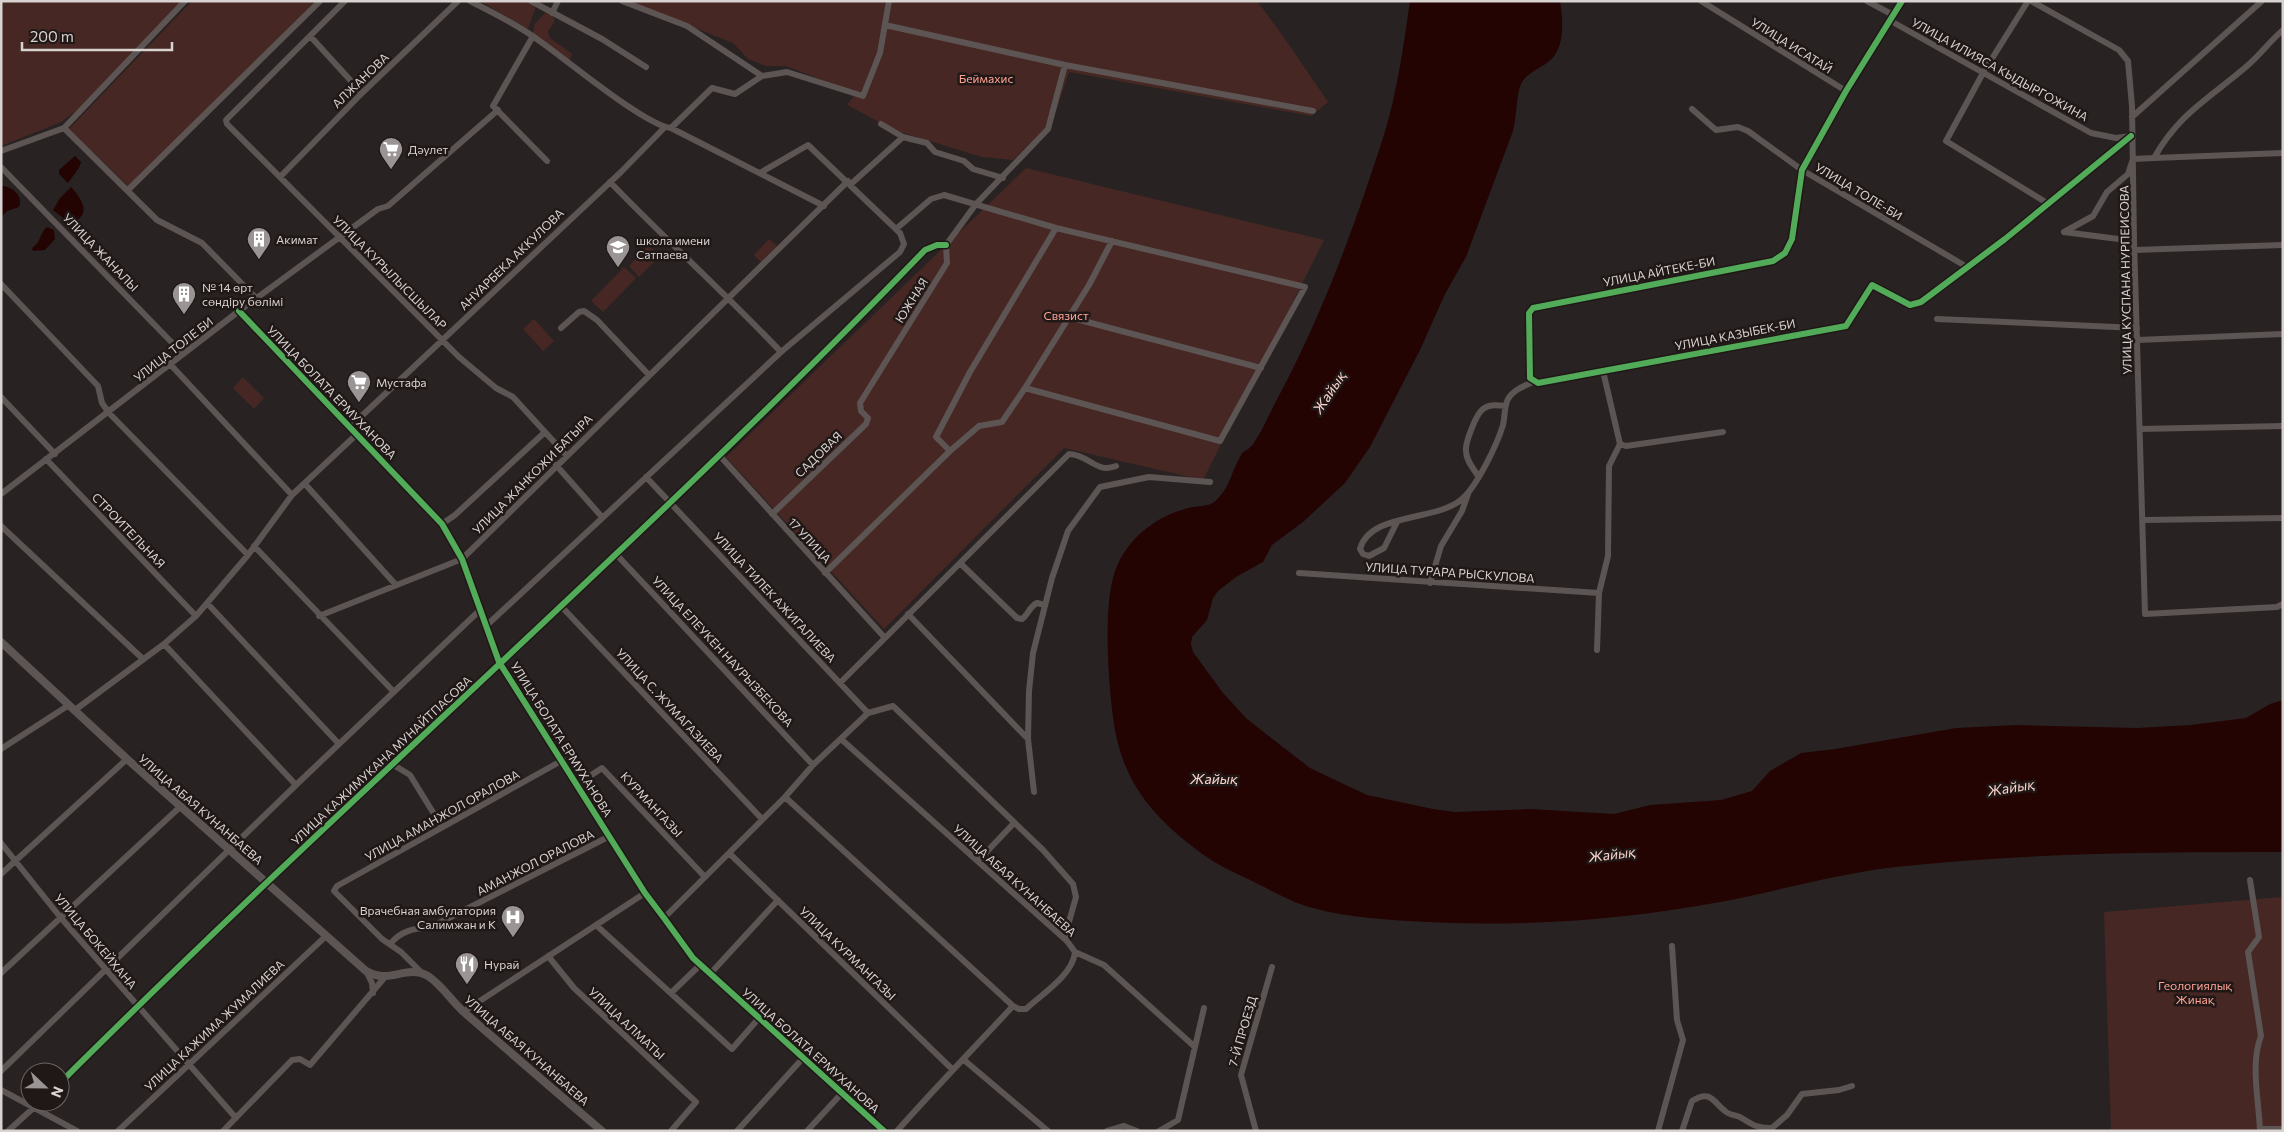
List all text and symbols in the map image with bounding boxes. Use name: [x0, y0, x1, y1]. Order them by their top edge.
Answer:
street label: УЛИЦА ИСАТАЙ: [1749, 14, 1835, 76]
street label: УЛИЦА ИЛИЯСА КЫДЫРГОЖИНА: [1909, 14, 2091, 124]
scale bar: [22, 20, 172, 52]
text: 200 m: [30, 27, 74, 45]
street label: АЛЖАНОВА: [329, 50, 391, 110]
park label: Беймахис: [959, 71, 1013, 85]
supermarket icon: Дәулет: [378, 136, 404, 170]
place label: Дәулет: [408, 142, 449, 156]
street label: УЛИЦА ТОЛЕ-БИ: [1813, 159, 1905, 223]
street label: УЛИЦА КУСПАНА НУРПЕИСОВА: [2116, 185, 2134, 375]
street label: АНУАРБЕКА АККУЛОВА: [456, 205, 566, 313]
street label: УЛИЦА ЖАНАЛЫ: [60, 210, 142, 294]
street label: УЛИЦА КУРЫЛЫСШЫЛАР: [330, 212, 450, 332]
building icon: Акимат: [246, 226, 272, 260]
place label: Акимат: [276, 232, 318, 246]
place label: школа имени Сатпаева: [636, 233, 710, 261]
school or university icon: школа имени Сатпаева: [605, 234, 631, 268]
street label: УЛИЦА АЙТЕКЕ-БИ: [1602, 253, 1716, 289]
street label: ЮЖНАЯ: [892, 275, 930, 325]
place label: № 14 өрт сөндіру бөлімі: [202, 280, 283, 308]
building icon: № 14 өрт сөндіру бөлімі: [171, 281, 197, 315]
park label: Связист: [1043, 308, 1089, 322]
street label: УЛИЦА ТОЛЕ БИ: [131, 314, 215, 384]
street label: УЛИЦА КАЗЫБЕК-БИ: [1674, 315, 1796, 353]
street label: УЛИЦА БОЛАТА ЕРМУХАНОВА: [264, 322, 400, 462]
water label: Жайық: [1308, 367, 1349, 417]
supermarket icon: Мустафа: [346, 369, 372, 403]
place label: Мустафа: [376, 375, 427, 389]
street label: УЛИЦА ЖАНКОЖИ БАТЫРА: [469, 411, 595, 537]
street label: САДОВАЯ: [792, 428, 844, 480]
street label: СТРОИТЕЛЬНАЯ: [90, 490, 168, 570]
street label: 17 УЛИЦА: [786, 515, 834, 565]
street label: УЛИЦА ТИЛЕК АЖИГАЛИЕВА: [711, 529, 839, 665]
street label: УЛИЦА ТУРАРА РЫСКУЛОВА: [1365, 559, 1535, 585]
street label: УЛИЦА ЕЛЕУКЕН НАУРЫЗБЕКОВА: [650, 573, 796, 729]
street label: УЛИЦА С. ЖУМАГАЗИЕВА: [613, 645, 727, 765]
street label: УЛИЦА БОЛАТА ЕРМУХАНОВА: [508, 659, 616, 819]
street label: УЛИЦА КАЖИМУКАНА МУНАЙТПАСОВА: [288, 673, 474, 847]
street label: УЛИЦА АБАЯ КУНАНБАЕВА: [136, 751, 266, 867]
street label: УЛИЦА АМАНЖОЛ ОРАЛОВА: [362, 767, 522, 863]
street label: КУРМАНГАЗЫ: [618, 769, 686, 839]
water label: Жайық: [1189, 770, 1238, 787]
water label: Жайық: [1985, 775, 2036, 799]
street label: УЛИЦА АБАЯ КУНАНБАЕВА: [951, 821, 1079, 939]
street label: АМАНЖОЛ ОРАЛОВА: [474, 826, 596, 898]
water label: Жайық: [1586, 843, 1637, 865]
street label: УЛИЦА БОКЕЙХАНА: [52, 891, 140, 991]
place label: Врачебная амбулатория Салимжан и К: [360, 903, 496, 931]
street label: УЛИЦА КУРМАНГАЗЫ: [797, 903, 899, 1003]
hospital icon: Врачебная амбулатория Салимжан и К: [500, 904, 526, 938]
restaurant icon: Нурай: [454, 951, 480, 985]
street label: УЛИЦА КАЖИМА ЖУМАЛИЕВА: [141, 957, 287, 1093]
place label: Нурай: [484, 957, 519, 971]
park label: Геологиялық Жинақ: [2158, 978, 2232, 1006]
street label: УЛИЦА АЛМАТЫ: [586, 984, 668, 1062]
street label: УЛИЦА БОЛАТА ЕРМУХАНОВА: [739, 985, 883, 1115]
street label: УЛИЦА АБАЯ КУНАНБАЕВА: [462, 992, 592, 1108]
street label: 7-Й ПРОЕЗД: [1225, 994, 1259, 1068]
north arrow: [20, 1062, 70, 1112]
text: N: [48, 1084, 67, 1100]

